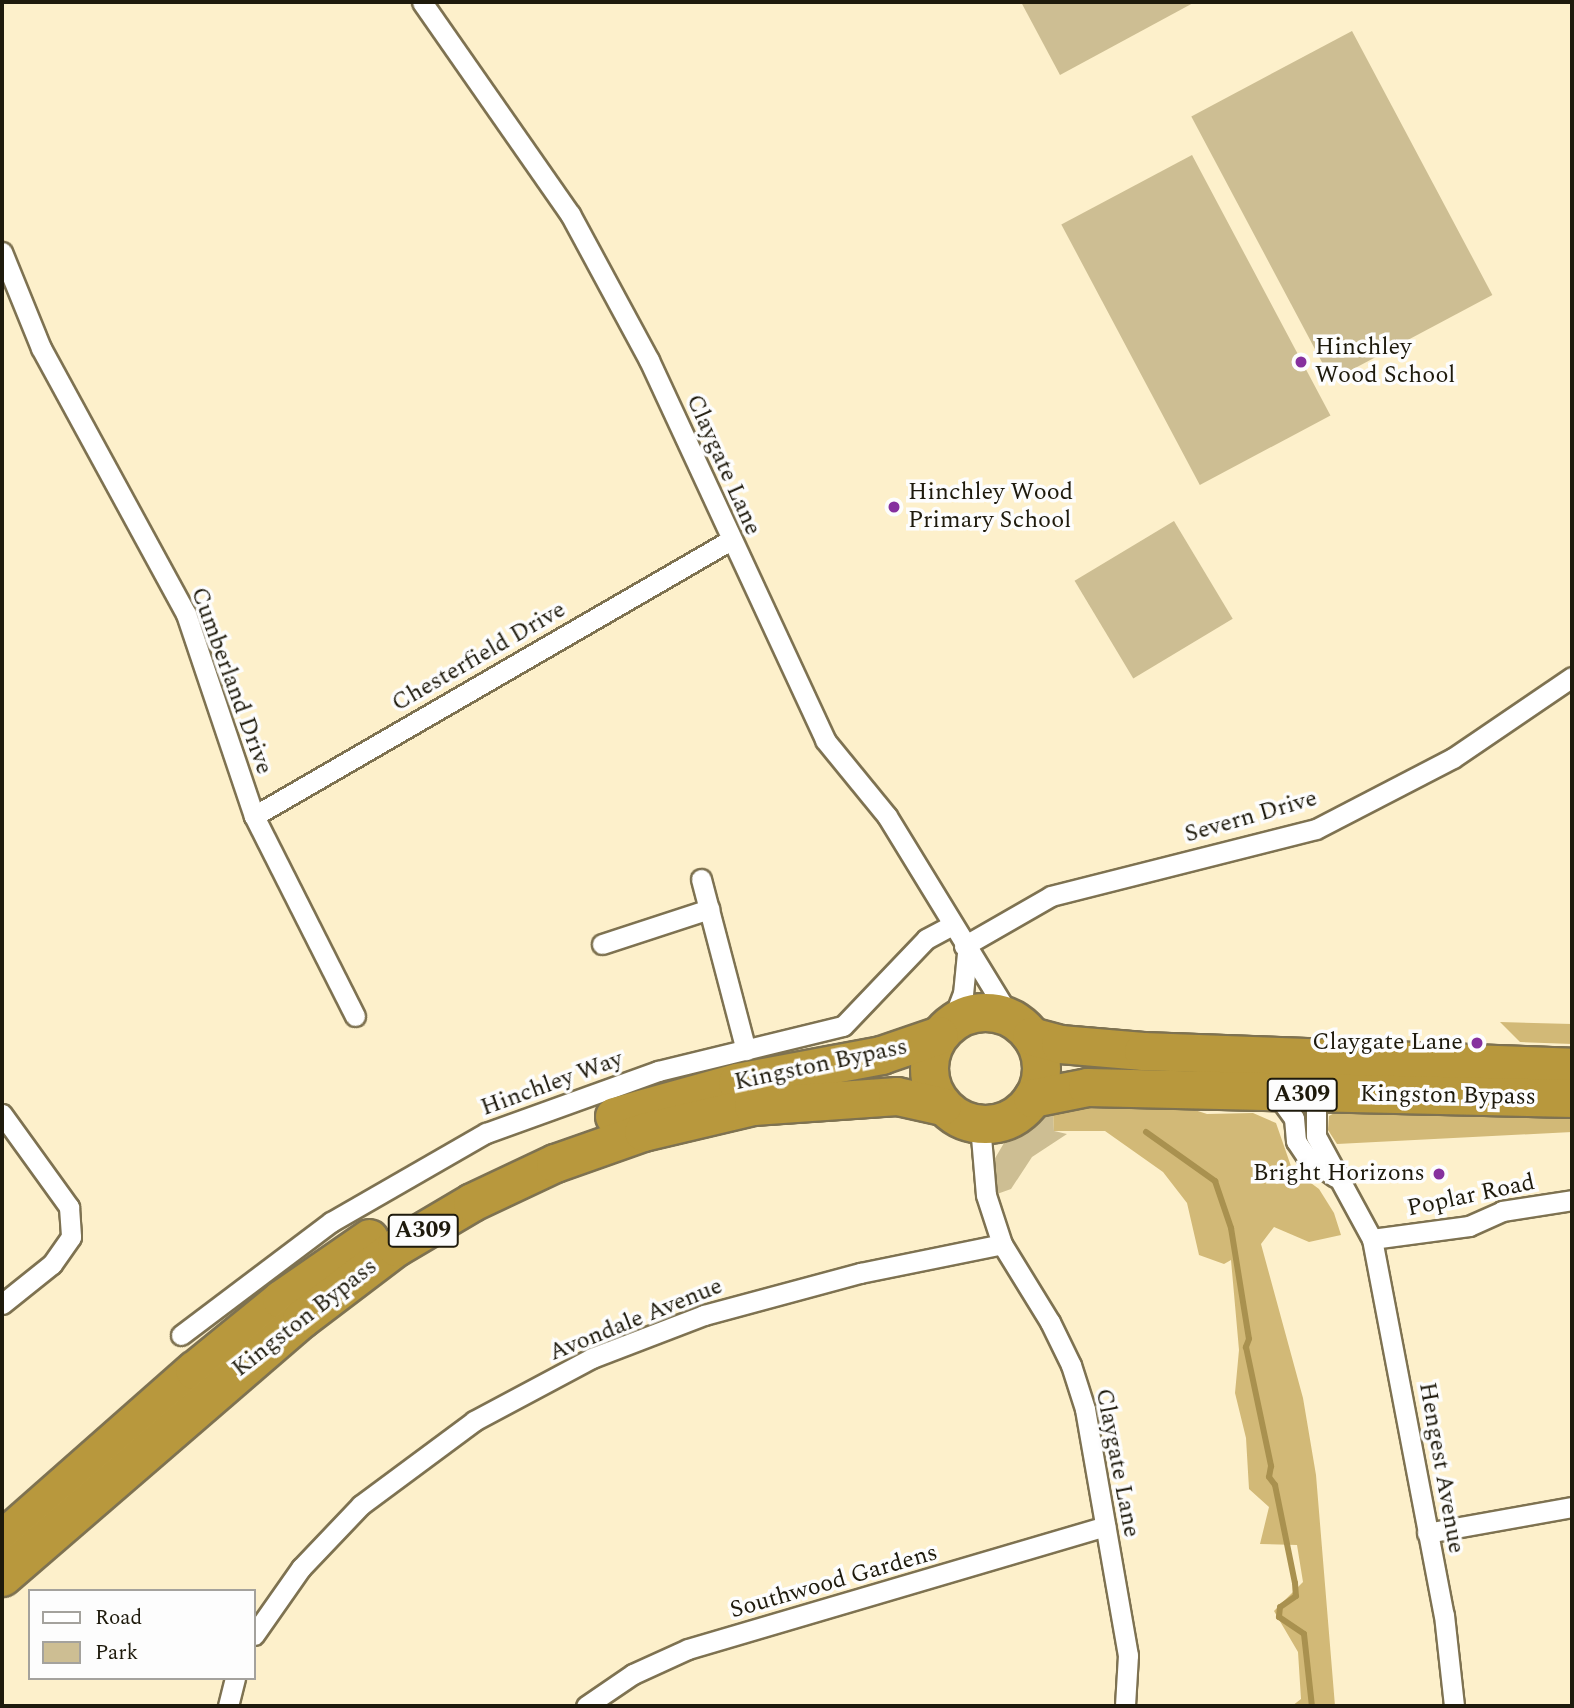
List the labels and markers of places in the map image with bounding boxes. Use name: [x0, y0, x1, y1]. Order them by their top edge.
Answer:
place label: Hinchley Wood School: [1315, 334, 1455, 390]
marker: Hinchley Wood School: [1293, 354, 1309, 370]
place label: Hinchley Wood Primary School: [908, 479, 1073, 535]
marker: Hinchley Wood Primary School: [886, 499, 902, 515]
place label: Claygate Lane: [1312, 1029, 1463, 1057]
marker: Claygate Lane: [1469, 1035, 1485, 1051]
place label: Bright Horizons: [1253, 1160, 1425, 1188]
marker: Bright Horizons: [1431, 1166, 1447, 1182]

